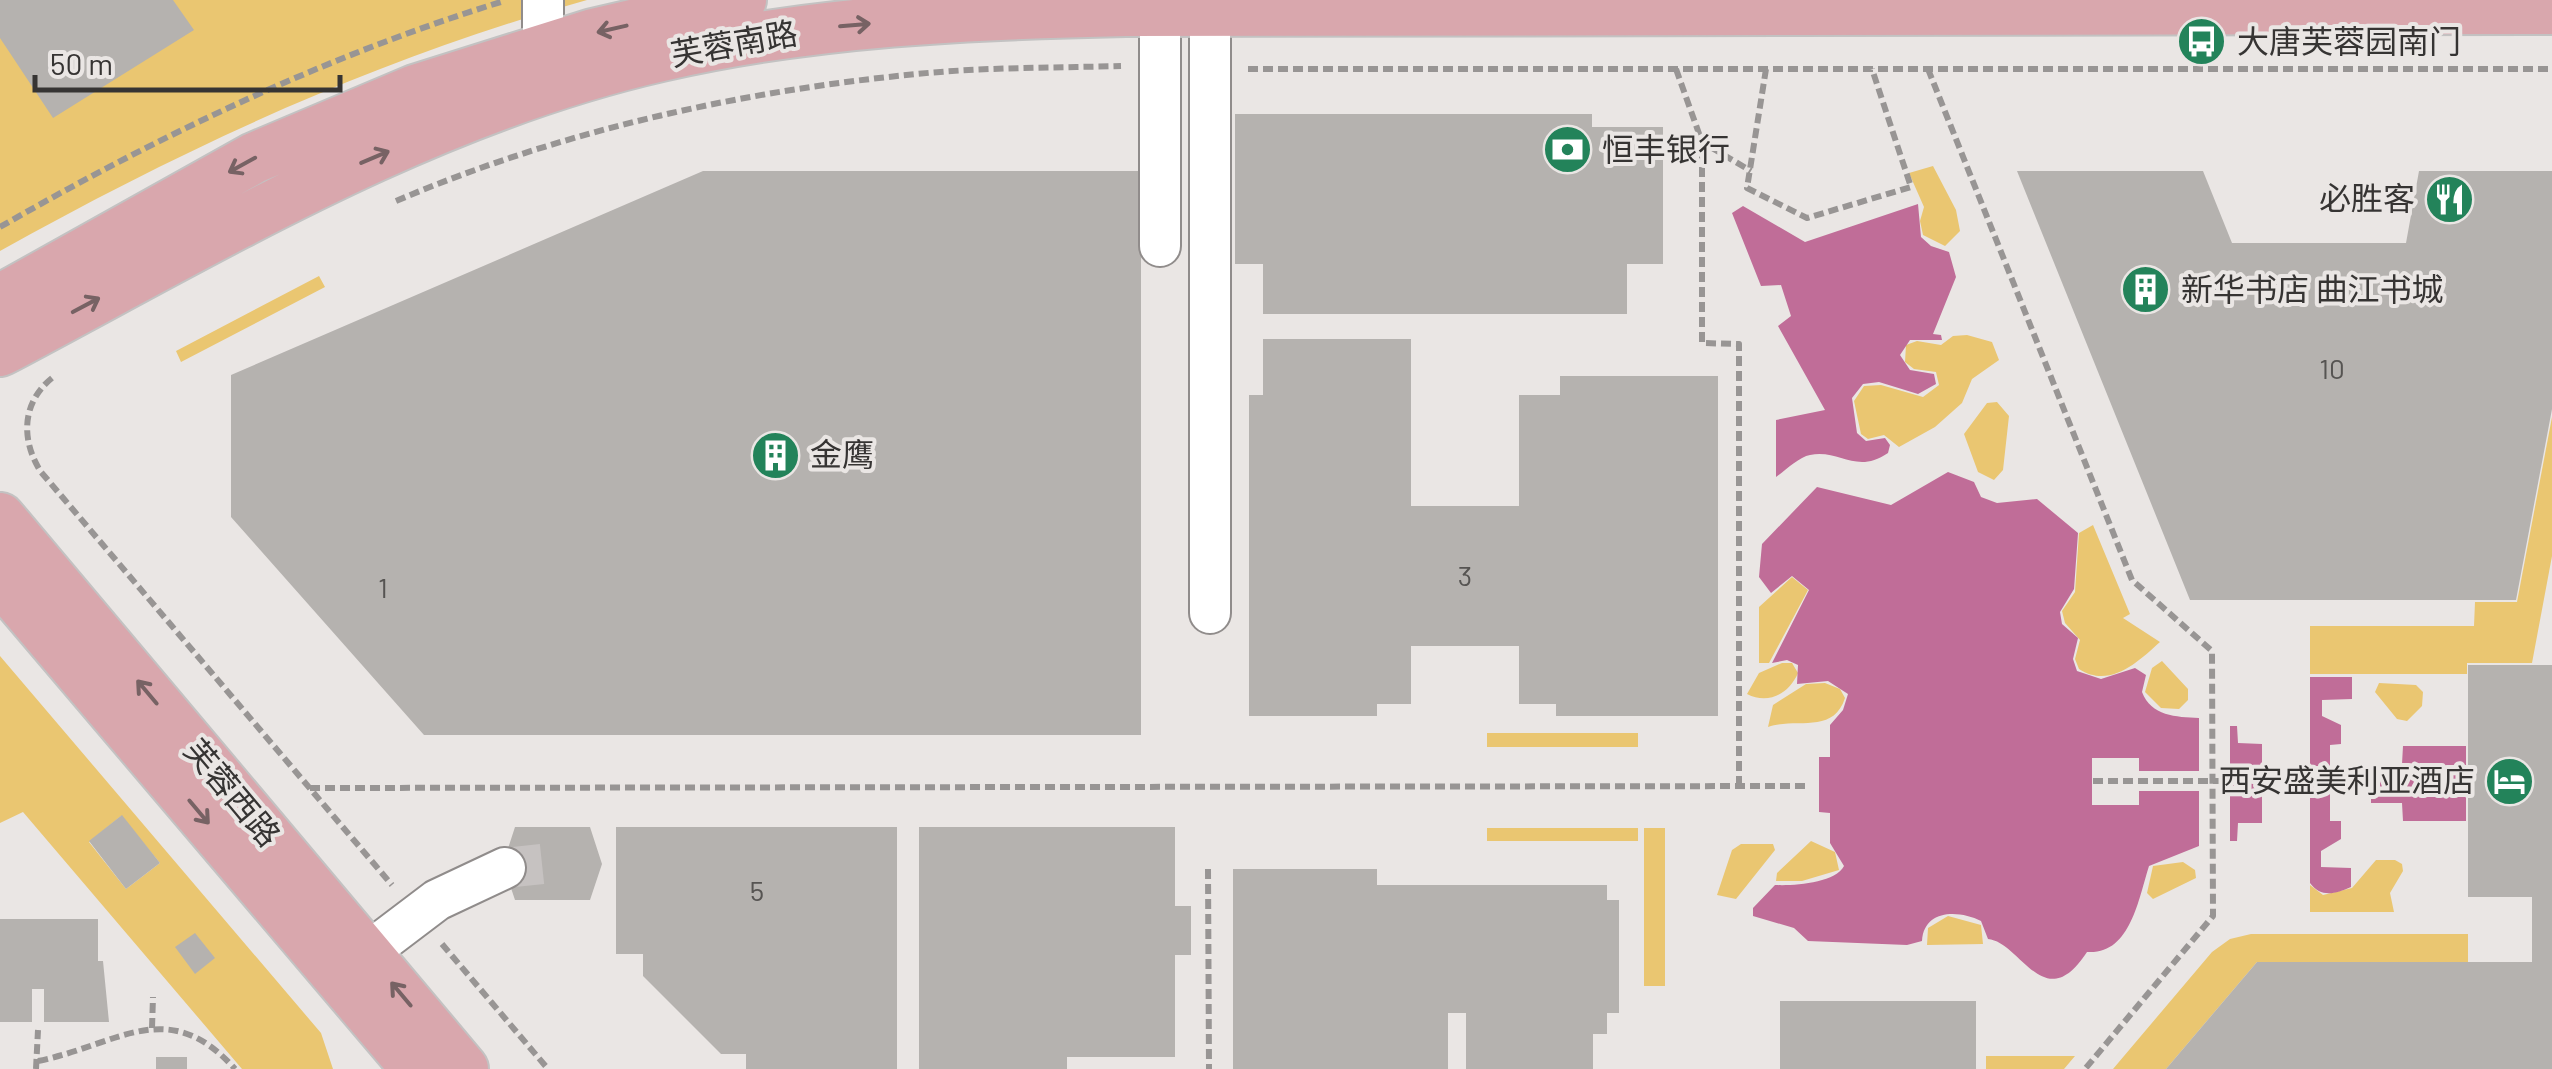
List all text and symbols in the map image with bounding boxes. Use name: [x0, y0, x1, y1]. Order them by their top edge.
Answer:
street label: 芙蓉南路: [667, 12, 800, 72]
one-way arrow: [839, 16, 871, 35]
bus stop icon: 大唐芙蓉园南门: [2176, 16, 2228, 68]
one-way arrow: [597, 21, 629, 39]
place label: 大唐芙蓉园南门: [2237, 21, 2461, 59]
scale bar: [35, 30, 340, 92]
text: 50 m: [50, 45, 113, 81]
bank icon: 恒丰银行: [1541, 124, 1593, 176]
place label: 恒丰银行: [1602, 129, 1730, 167]
one-way arrow: [360, 147, 390, 165]
one-way arrow: [228, 155, 257, 175]
restaurant icon: 必胜客: [2424, 173, 2476, 225]
place label: 必胜客: [2319, 178, 2415, 216]
building icon: 新华书店 曲江书城: [2120, 264, 2172, 316]
place label: 新华书店 曲江书城: [2181, 269, 2443, 307]
one-way arrow: [71, 294, 100, 314]
house number: 10: [2319, 351, 2345, 385]
building icon: 金鹰: [749, 429, 801, 481]
place label: 金鹰: [810, 434, 874, 472]
house number: 3: [1458, 558, 1472, 592]
house number: 1: [378, 570, 388, 604]
one-way arrow: [136, 679, 158, 705]
street label: 芙蓉西路: [178, 730, 289, 853]
hotel icon: 西安盛美利亚酒店: [2484, 755, 2536, 807]
place label: 西安盛美利亚酒店: [2219, 760, 2475, 798]
one-way arrow: [187, 799, 210, 824]
house number: 5: [750, 873, 764, 907]
one-way arrow: [390, 981, 412, 1007]

